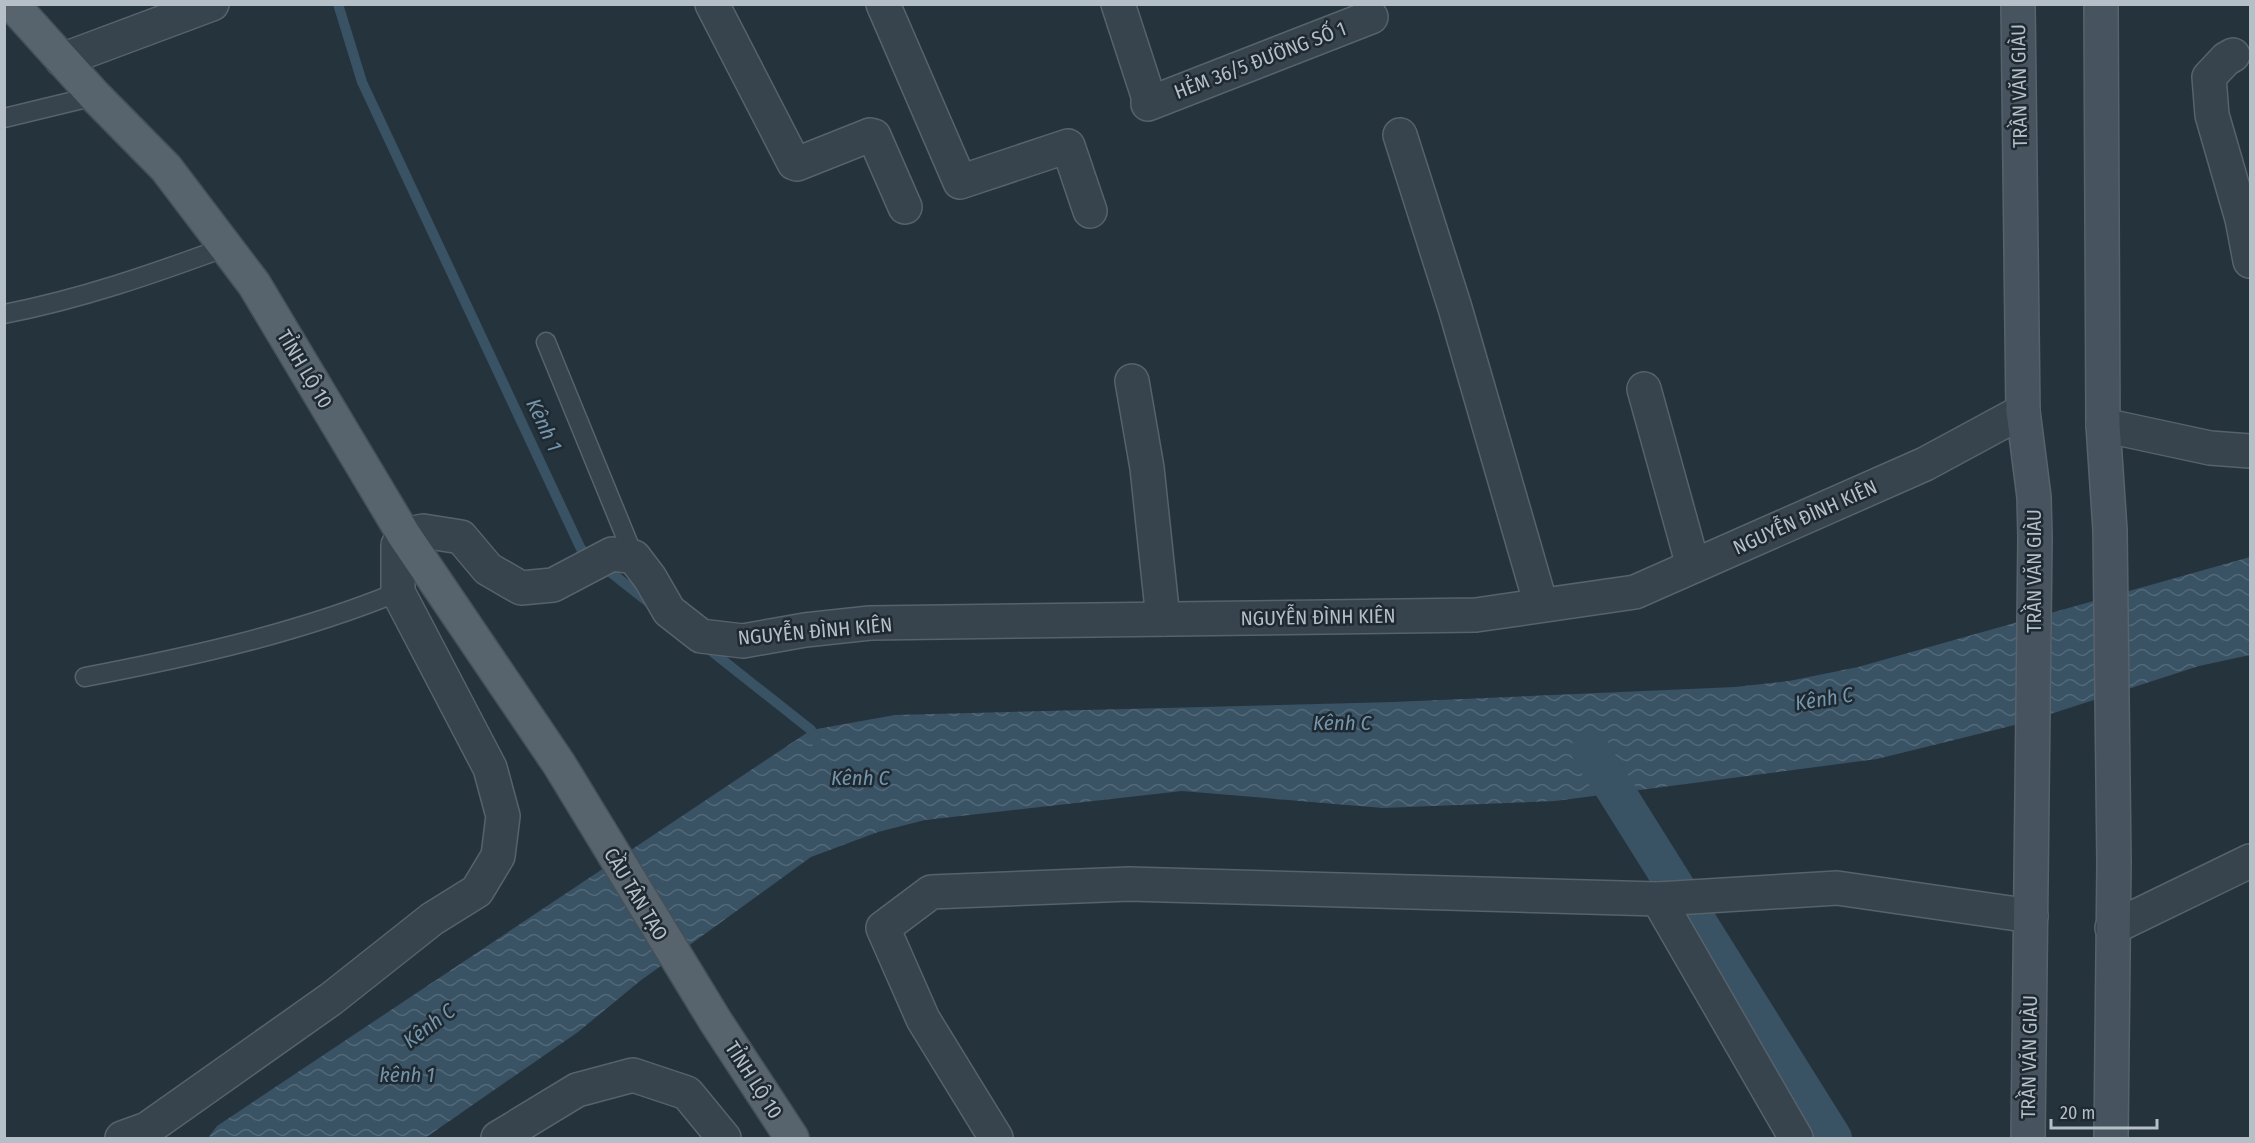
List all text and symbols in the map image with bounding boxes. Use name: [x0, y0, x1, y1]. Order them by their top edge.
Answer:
street label: HẺM 36/5 ĐƯỜNG SỐ 1: [1170, 14, 1349, 104]
street label: TRẦN VĂN GIÀU: [2004, 24, 2032, 148]
street label: TỈNH LỘ 10: [272, 325, 339, 412]
water label: Kênh 1: [520, 394, 568, 456]
street label: NGUYỄN ĐÌNH KIÊN: [1728, 472, 1881, 559]
street label: TRẦN VĂN GIÀU: [2020, 509, 2046, 633]
street label: NGUYỄN ĐÌNH KIÊN: [1240, 601, 1396, 630]
street label: NGUYỄN ĐÌNH KIÊN: [737, 609, 893, 650]
water label: Kênh C: [1793, 681, 1856, 716]
water label: Kênh C: [1313, 710, 1372, 736]
water label: Kênh C: [831, 765, 890, 791]
street label: CẦU TÂN TẠO: [599, 842, 675, 945]
street label: TRẦN VĂN GIÀU: [2014, 995, 2042, 1119]
water label: Kênh C: [398, 997, 461, 1054]
street label: TỈNH LỘ 10: [720, 1036, 789, 1123]
water label: kênh 1: [379, 1062, 435, 1088]
scale bar: [2051, 1092, 2158, 1130]
text: 20 m: [2060, 1102, 2095, 1124]

